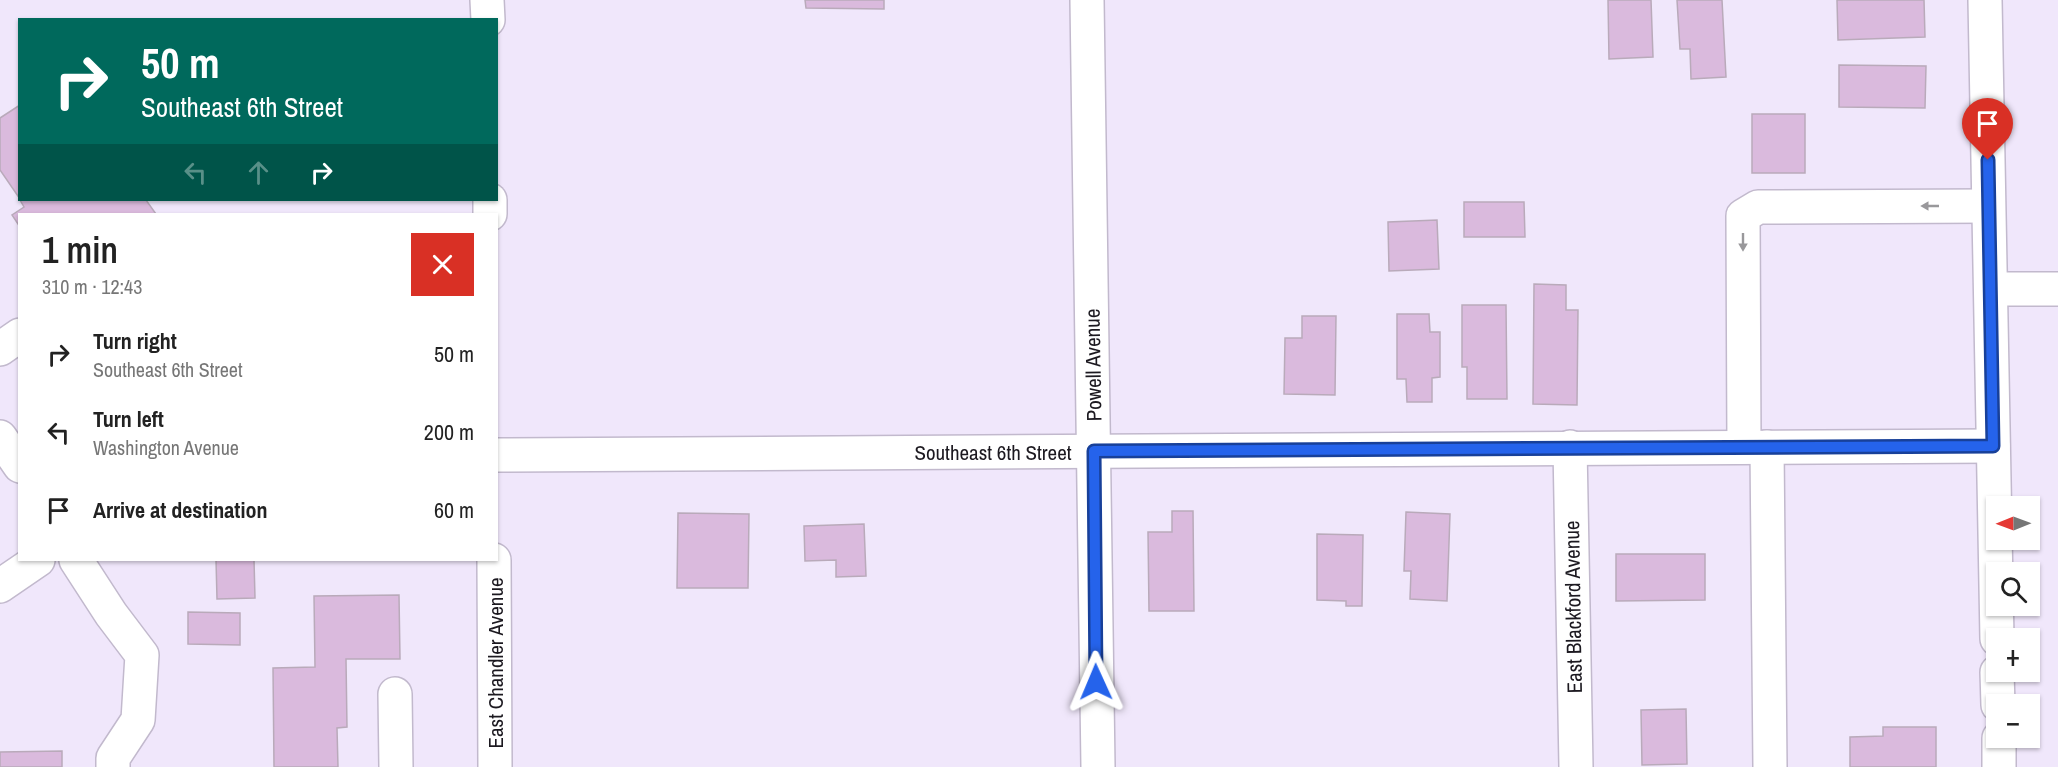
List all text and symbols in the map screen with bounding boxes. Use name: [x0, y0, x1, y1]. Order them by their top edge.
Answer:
text: 50 m: [141, 35, 220, 91]
icon: right: [42, 42, 120, 120]
text: Southeast 6th Street: [141, 89, 343, 125]
pin: [1962, 98, 2013, 160]
icon: arrive: [1971, 107, 2004, 140]
icon: left: [179, 156, 212, 189]
icon: ahead: [242, 156, 275, 189]
icon: right: [305, 156, 338, 189]
one-way arrow: [1920, 201, 1939, 211]
text: 1 min: [42, 226, 118, 274]
button: close: [411, 233, 474, 296]
one-way arrow: [1738, 233, 1748, 252]
text: 310 m · 12:43: [42, 273, 142, 300]
street label: Powell Avenue: [1078, 308, 1108, 422]
text: Turn right: [93, 326, 177, 356]
icon: right: [42, 338, 75, 371]
text: 50 m: [434, 339, 474, 369]
text: Southeast 6th Street: [93, 356, 243, 383]
text: Turn left: [93, 404, 164, 434]
icon: left: [42, 416, 75, 449]
text: 200 m: [424, 417, 474, 447]
text: Washington Avenue: [93, 434, 239, 461]
street label: Southeast 6th Street: [914, 438, 1072, 467]
icon: arrive: [42, 494, 75, 527]
text: Arrive at destination: [93, 495, 267, 525]
text: 60 m: [434, 495, 474, 525]
north arrow: [1986, 496, 2040, 550]
map controls: [1986, 496, 2040, 748]
street label: East Blackford Avenue: [1557, 520, 1589, 694]
button: search: [1986, 562, 2040, 616]
street label: East Chandler Avenue: [481, 577, 510, 749]
button: +: [1986, 628, 2040, 682]
position arrow: [1064, 650, 1128, 714]
button: −: [1986, 694, 2040, 748]

